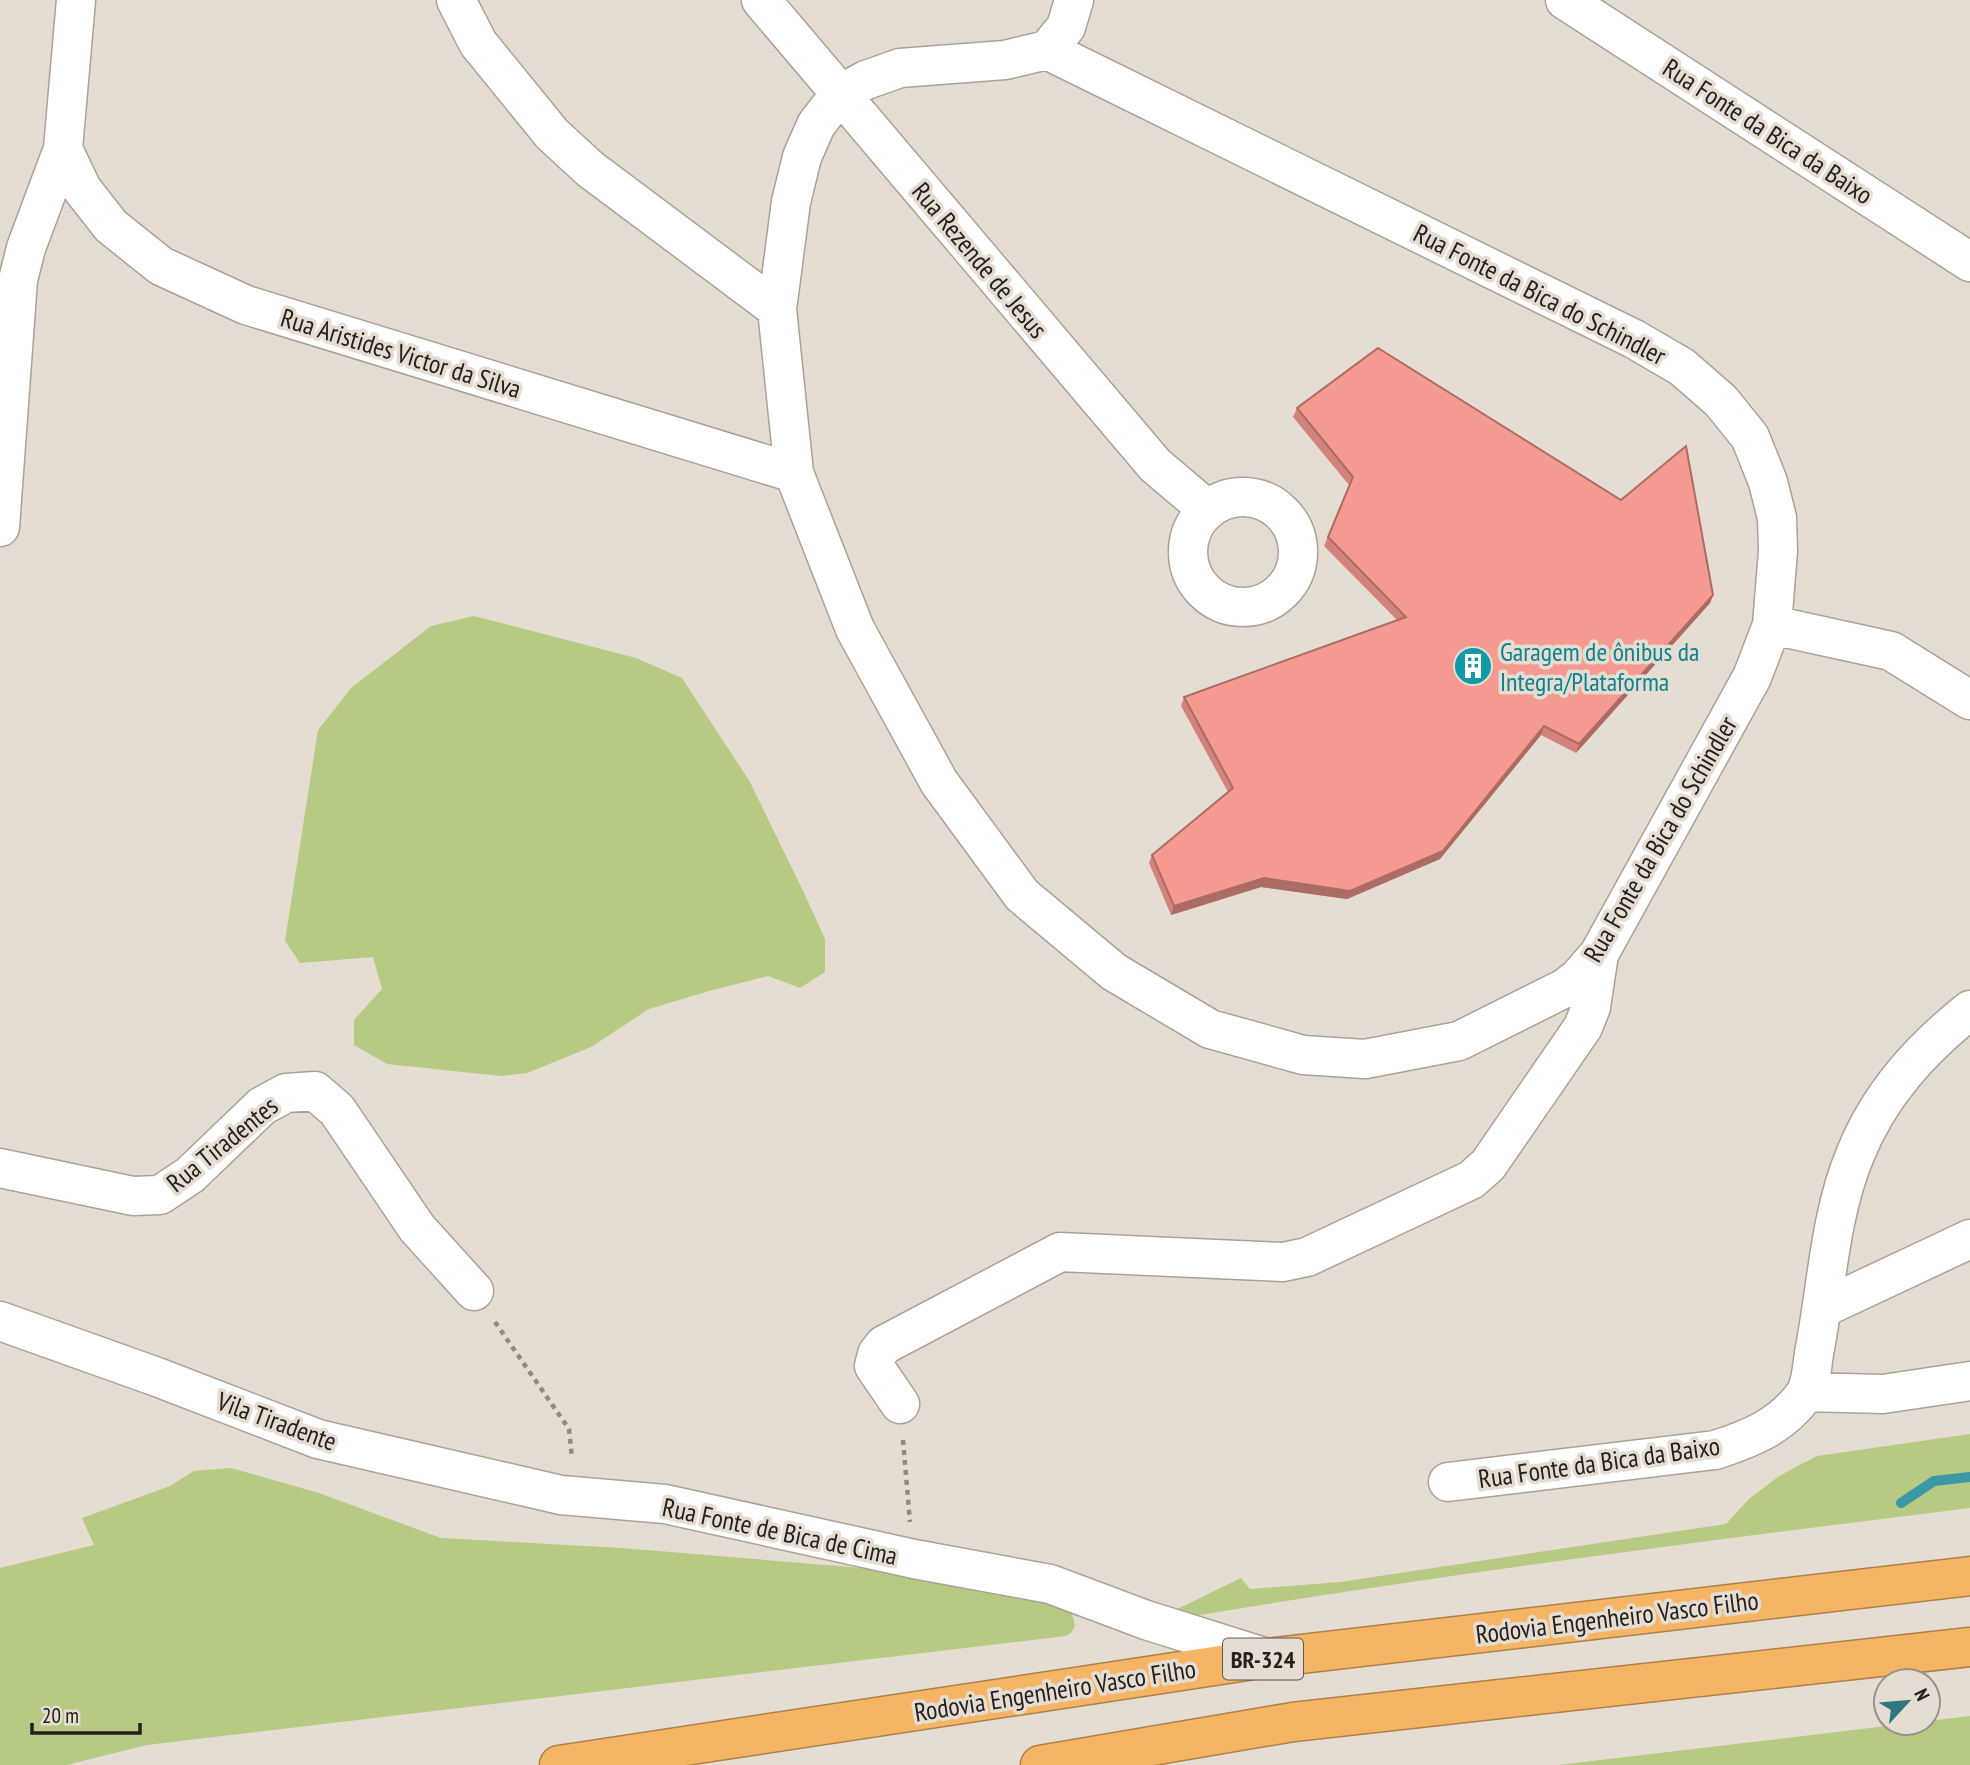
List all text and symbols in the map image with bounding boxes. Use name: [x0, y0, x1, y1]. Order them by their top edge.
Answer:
street label: Rua Fonte da Bica da Baixo: [1657, 51, 1879, 211]
street label: Rua Rezende de Jesus: [905, 175, 1055, 345]
street label: Rua Fonte da Bica do Schindler: [1408, 216, 1672, 372]
street label: Rua Aristides Victor da Silva: [277, 301, 525, 405]
place label: Garagem de ônibus da Integra/Plataforma: [1500, 635, 1699, 698]
building icon: Garagem de ônibus da Integra/Plataforma: [1452, 645, 1494, 687]
street label: Rua Fonte da Bica do Schindler: [1576, 710, 1744, 968]
street label: Rua Tiradentes: [160, 1089, 284, 1199]
street label: Vila Tiradente: [212, 1384, 341, 1458]
street label: Rua Fonte da Bica da Baixo: [1476, 1429, 1722, 1495]
street label: Rua Fonte de Bica de Cima: [660, 1490, 900, 1572]
street label: Rodovia Engenheiro Vasco Filho: [1474, 1583, 1760, 1651]
road number: BR-324: [1223, 1638, 1303, 1680]
street label: Rodovia Engenheiro Vasco Filho: [912, 1651, 1198, 1729]
north arrow: [1872, 1667, 1942, 1737]
text: N: [1909, 1685, 1935, 1704]
scale bar: [32, 1692, 140, 1736]
text: 20 m: [42, 1702, 79, 1729]

